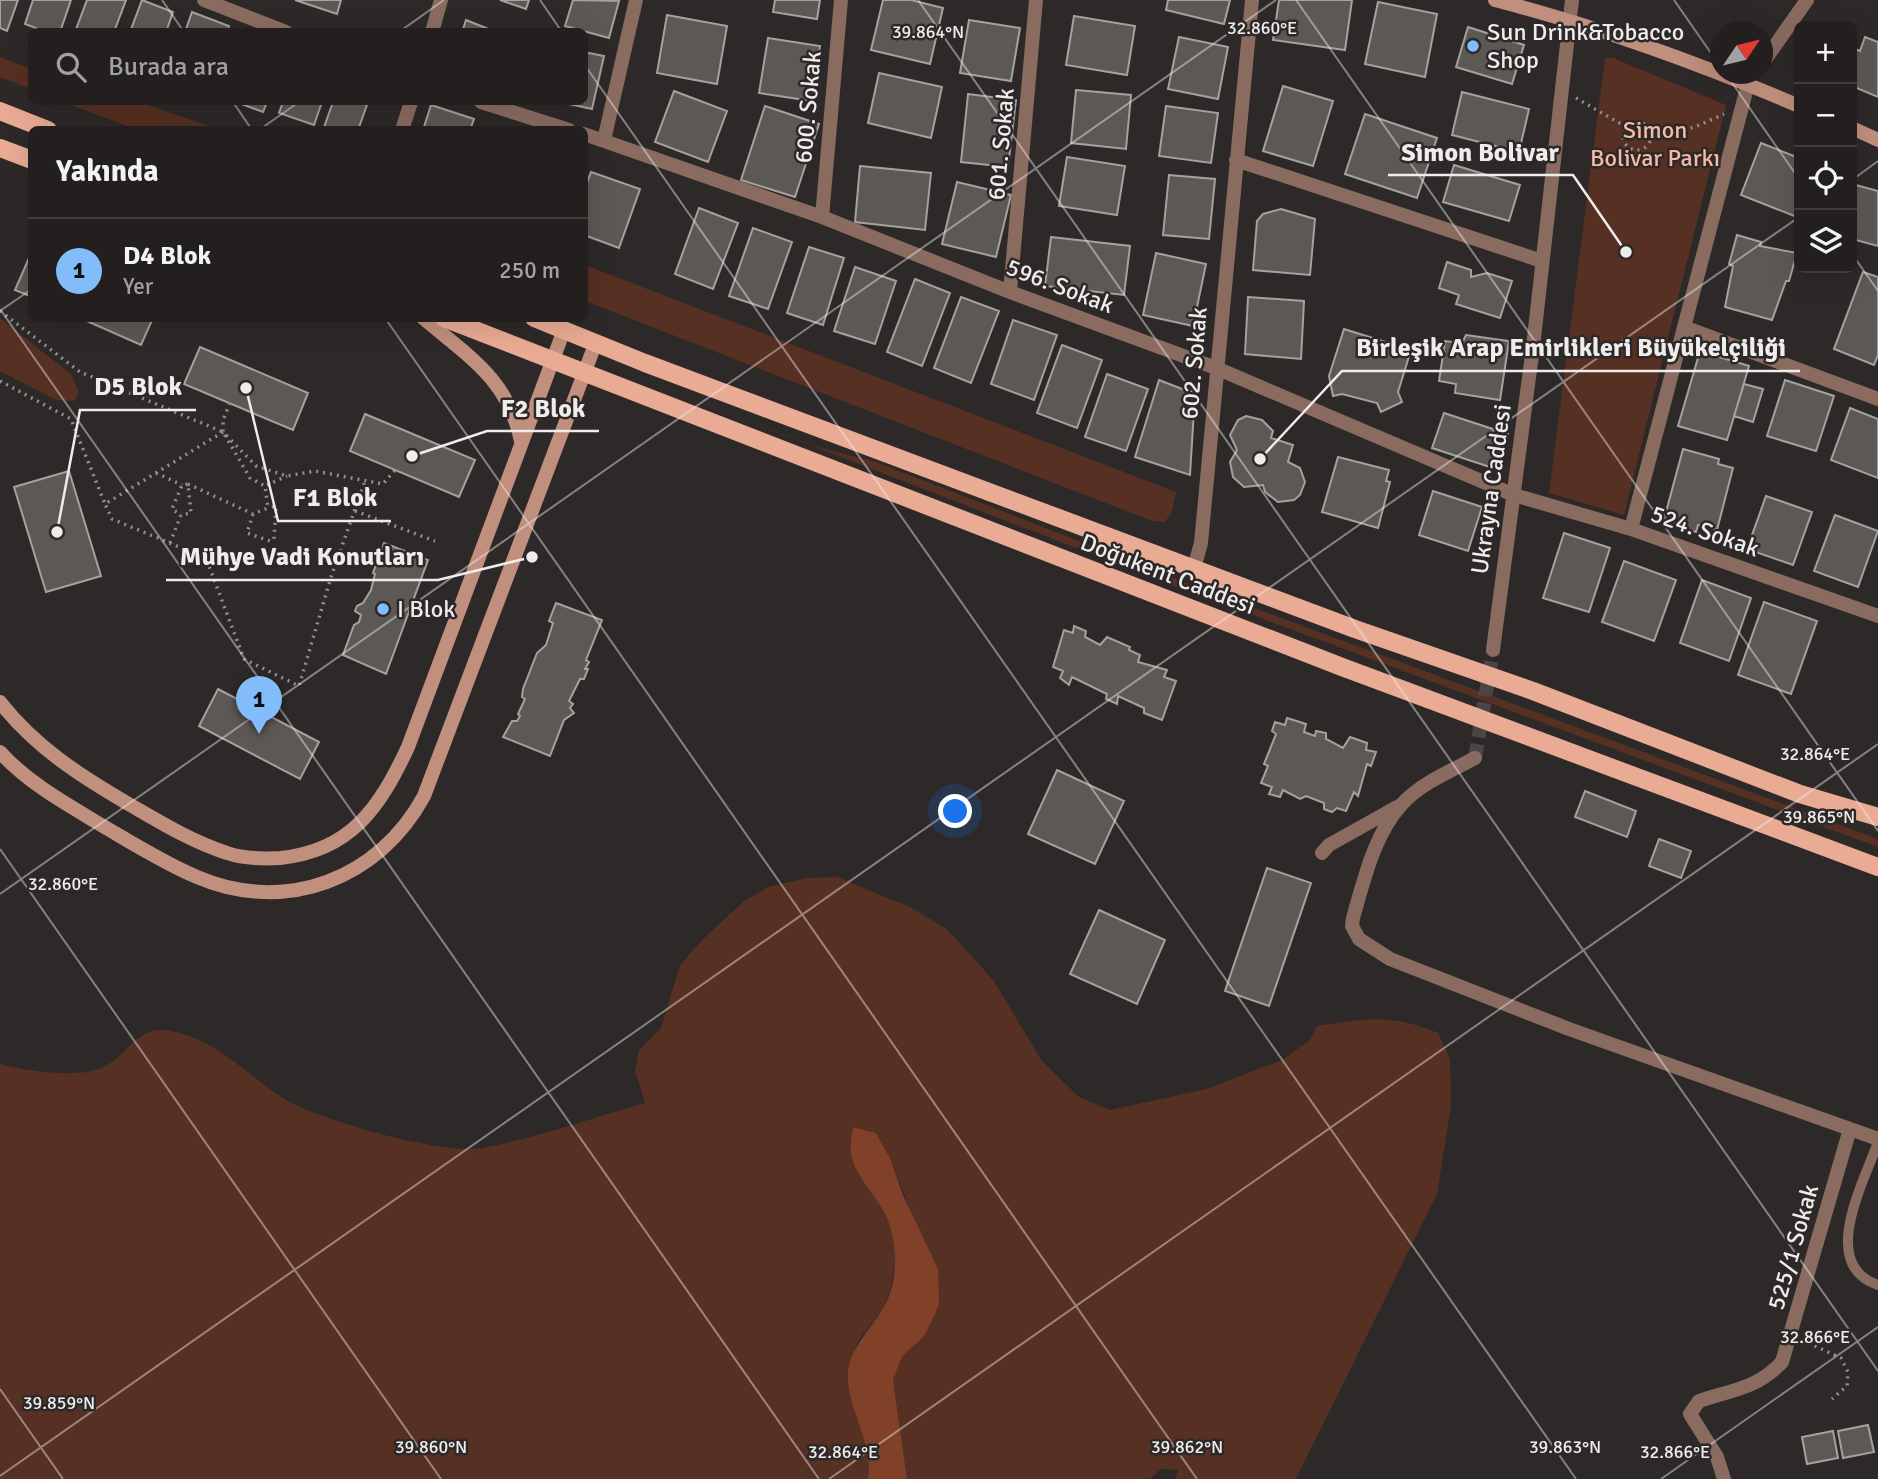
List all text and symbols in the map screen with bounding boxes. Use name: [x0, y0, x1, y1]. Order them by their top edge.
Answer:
text: 32.860°E: [1227, 17, 1297, 39]
place label: Sun Drink&Tobacco Shop: [1487, 17, 1684, 75]
text: 39.864°N: [892, 21, 964, 43]
north arrow: [1710, 21, 1773, 84]
map controls: [1794, 21, 1857, 273]
button: +: [1794, 21, 1857, 84]
search box: [28, 28, 588, 105]
marker: Sun Drink&Tobacco Shop: [1465, 38, 1481, 54]
icon: search: [52, 48, 90, 86]
street label: 600. Sokak: [788, 50, 828, 164]
text: Burada ara: [108, 51, 229, 83]
button: −: [1794, 84, 1857, 147]
street label: 601. Sokak: [981, 87, 1021, 201]
park label: Simon Bolivar Parkı: [1590, 115, 1720, 173]
callout: Simon Bolivar: [1388, 128, 1573, 175]
text: Simon Bolivar: [1401, 137, 1560, 169]
button: locate: [1794, 147, 1857, 210]
text: Yakında: [56, 153, 159, 190]
button: layers: [1794, 210, 1857, 273]
text: D4 Blok: [123, 240, 211, 272]
street label: 596. Sokak: [1002, 252, 1118, 320]
text: 1: [73, 256, 85, 285]
text: 250 m: [499, 256, 560, 285]
text: Yer: [123, 272, 153, 301]
street label: 602. Sokak: [1174, 306, 1214, 420]
callout: Birleşik Arap Emirlikleri Büyükelçiliği: [1342, 324, 1800, 371]
text: Birleşik Arap Emirlikleri Büyükelçiliği: [1356, 332, 1786, 364]
callout: D5 Blok: [80, 363, 196, 410]
text: D5 Blok: [94, 371, 182, 403]
callout: F2 Blok: [487, 384, 599, 431]
text: F2 Blok: [501, 393, 586, 425]
street label: Ukrayna Caddesi: [1464, 402, 1518, 576]
callout: F1 Blok: [278, 474, 391, 521]
text: F1 Blok: [293, 482, 378, 514]
street label: 524. Sokak: [1647, 498, 1763, 564]
street label: Doğukent Caddesi: [1076, 527, 1260, 621]
callout: Mühye Vadi Konutları: [166, 533, 438, 580]
text: Mühye Vadi Konutları: [180, 541, 424, 573]
place label: I Blok: [397, 594, 455, 624]
marker: I Blok: [375, 601, 391, 617]
pin: 1: [236, 676, 282, 734]
text: 32.864°E: [1780, 743, 1850, 765]
your location: [938, 794, 972, 828]
text: 39.865°N: [1783, 806, 1855, 828]
text: 32.860°E: [28, 873, 98, 895]
street label: 525/1 Sokak: [1761, 1181, 1825, 1313]
text: 32.866°E: [1780, 1326, 1850, 1348]
text: 39.859°N: [23, 1392, 95, 1414]
text: 39.860°N: [395, 1436, 467, 1458]
text: 39.862°N: [1151, 1436, 1223, 1458]
text: 39.863°N: [1529, 1436, 1601, 1458]
text: 32.864°E: [808, 1441, 878, 1463]
text: 32.866°E: [1640, 1441, 1710, 1463]

